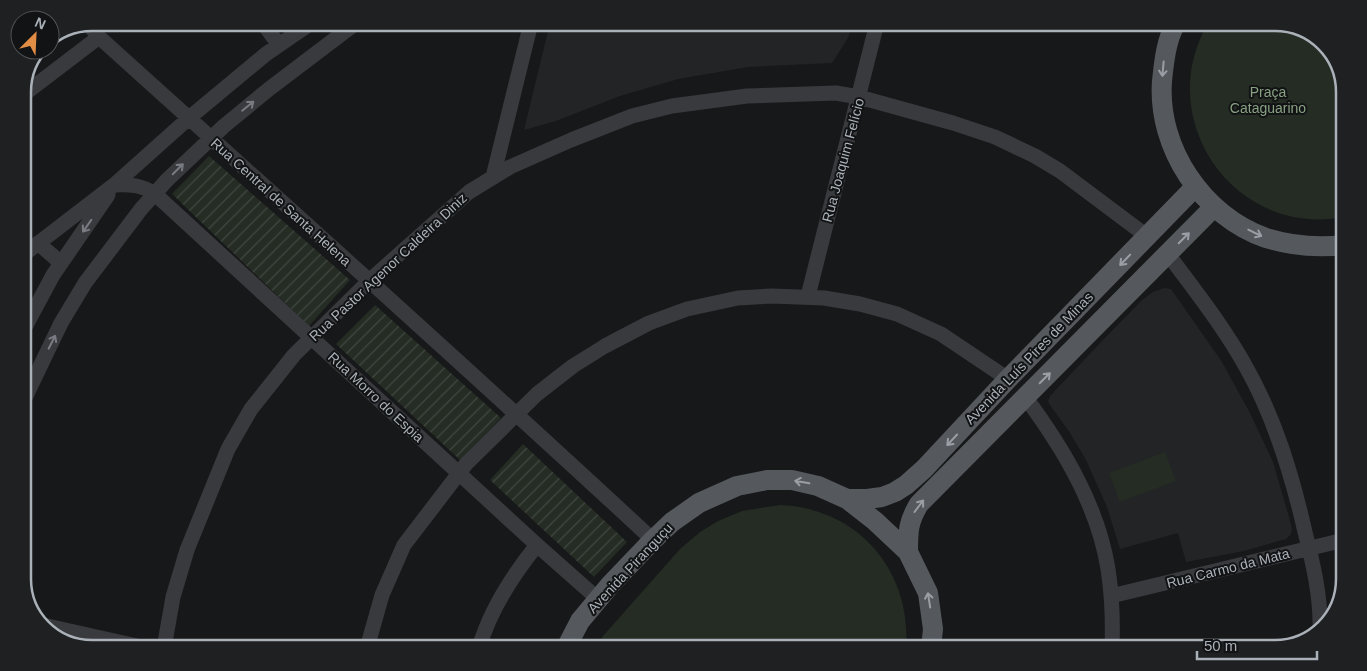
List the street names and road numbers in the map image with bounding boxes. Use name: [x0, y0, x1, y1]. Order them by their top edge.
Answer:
street label: Rua Joaquim Felício: [819, 96, 867, 224]
street label: Rua Central de Santa Helena: [208, 135, 354, 269]
street label: Rua Pastor Agenor Caldeira Diniz: [306, 190, 470, 344]
street label: Avenida Luís Pires de Minas: [962, 289, 1096, 427]
street label: Rua Morro do Espia: [325, 349, 427, 445]
street label: Avenida Piranguçu: [584, 520, 676, 616]
street label: Rua Carmo da Mata: [1165, 545, 1291, 591]

